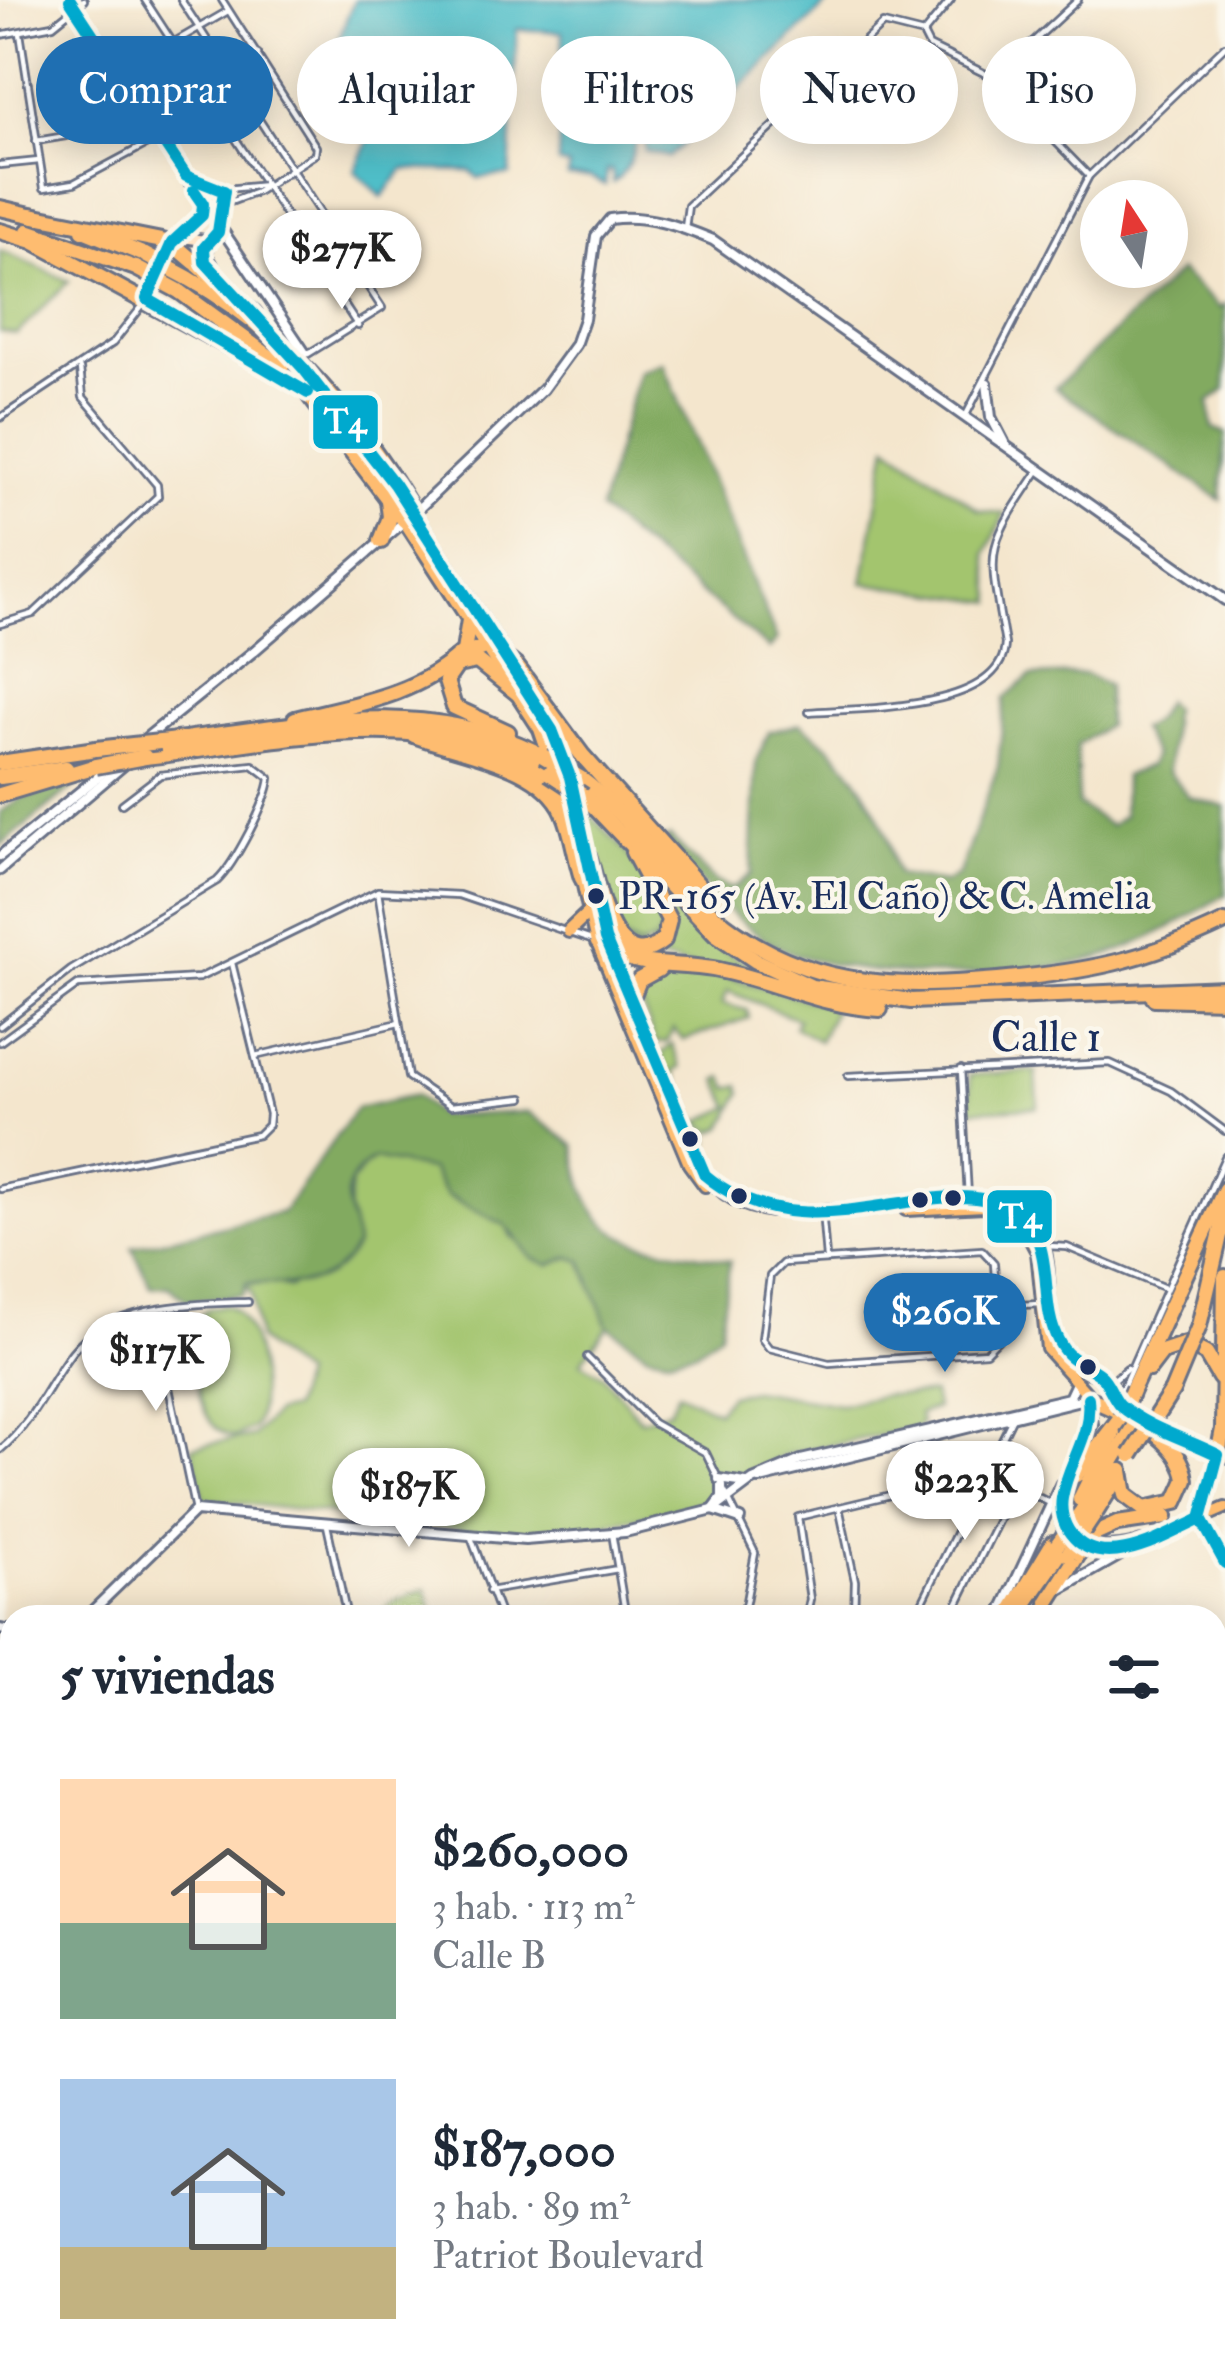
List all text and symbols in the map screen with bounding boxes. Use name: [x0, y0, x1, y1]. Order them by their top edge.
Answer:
chip: Comprar: [36, 36, 273, 144]
chip: Alquilar: [297, 36, 517, 144]
chip: Filtros: [541, 36, 736, 144]
chip: Nuevo: [760, 36, 958, 144]
chip: Piso: [982, 36, 1136, 144]
north arrow: [1080, 180, 1188, 288]
map controls: [1080, 180, 1188, 288]
pin: $277K: [258, 210, 426, 312]
text: $277K: [290, 224, 394, 273]
line badge: T4: [311, 393, 380, 451]
text: T4: [323, 402, 368, 443]
place label: PR-165 (Av. El Caño) & C. Amelia: [618, 872, 1152, 921]
marker: PR-165 (Av. El Caño) & C. Amelia: [585, 885, 607, 907]
street label: Calle 1: [991, 1012, 1101, 1064]
unlabelled marker: [679, 1128, 701, 1150]
unlabelled marker: [728, 1185, 750, 1207]
unlabelled marker: [942, 1187, 964, 1209]
line badge: T4: [985, 1188, 1054, 1245]
unlabelled marker: [909, 1189, 931, 1211]
text: T4: [998, 1197, 1043, 1238]
pin: $260K: [861, 1273, 1029, 1375]
text: $260K: [891, 1287, 999, 1336]
pin: $117K: [72, 1312, 240, 1414]
text: $117K: [108, 1326, 204, 1375]
unlabelled marker: [1077, 1356, 1099, 1378]
pin: $223K: [881, 1441, 1049, 1543]
pin: $187K: [325, 1448, 493, 1550]
text: $223K: [913, 1455, 1017, 1504]
text: $187K: [359, 1462, 459, 1511]
icon: filters: [1101, 1644, 1167, 1710]
text: 5 viviendas: [60, 1645, 275, 1709]
text: $260,000: [432, 1818, 629, 1882]
icon: home: [156, 1827, 300, 1971]
text: 3 hab. · 113 m²: [432, 1882, 635, 1931]
text: Calle B: [432, 1931, 546, 1980]
text: $187,000: [432, 2118, 616, 2182]
icon: home: [156, 2127, 300, 2271]
text: 3 hab. · 89 m²: [432, 2182, 630, 2231]
text: Patriot Boulevard: [432, 2231, 704, 2280]

